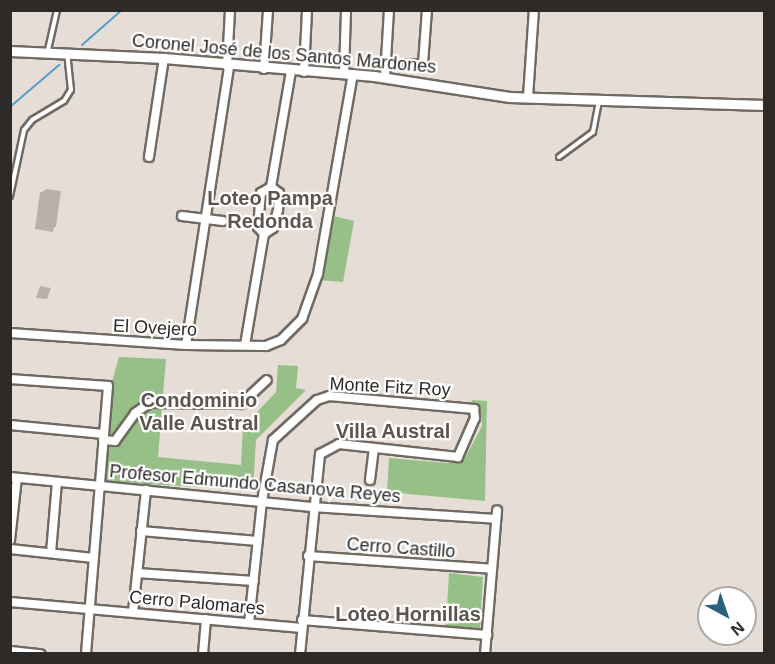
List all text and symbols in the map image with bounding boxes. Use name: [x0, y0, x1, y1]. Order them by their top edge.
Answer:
street label: Coronel José de los Santos Mardones: [131, 30, 437, 78]
district label: Loteo Pampa Redonda: [207, 186, 333, 233]
street label: El Ovejero: [112, 315, 198, 341]
street label: Monte Fitz Roy: [329, 373, 451, 401]
district label: Condominio Valle Austral: [139, 389, 259, 436]
district label: Villa Austral: [335, 419, 451, 443]
street label: Profesor Edmundo Casanova Reyes: [109, 461, 401, 507]
street label: Cerro Castillo: [346, 533, 456, 563]
street label: Cerro Palomares: [128, 586, 266, 620]
north arrow: [697, 586, 757, 646]
district label: Loteo Hornillas: [335, 602, 481, 626]
text: N: [728, 618, 747, 639]

